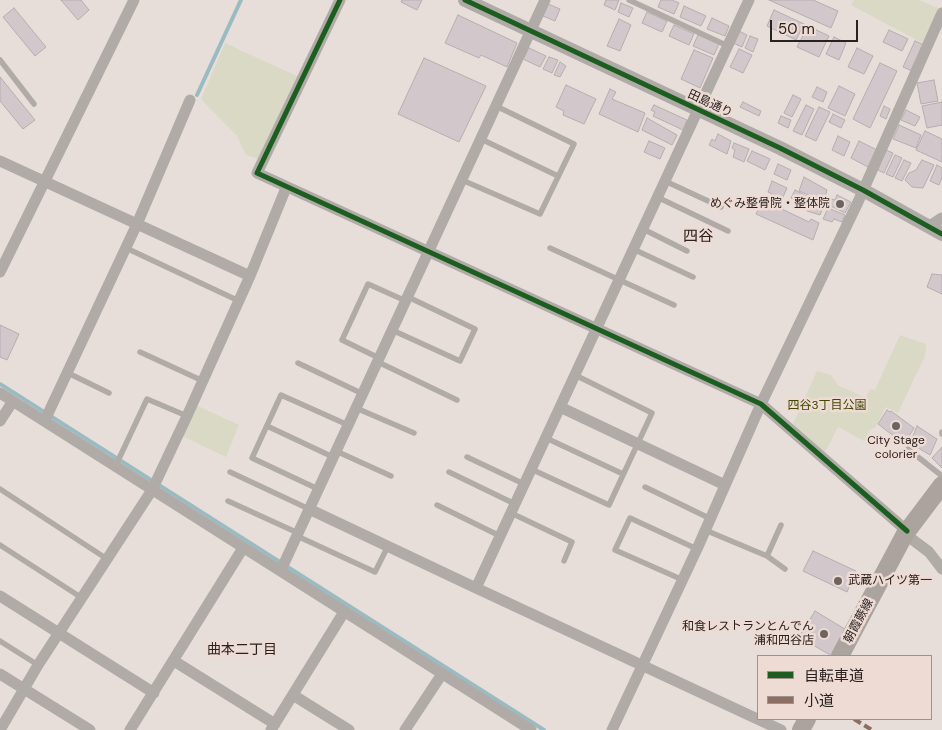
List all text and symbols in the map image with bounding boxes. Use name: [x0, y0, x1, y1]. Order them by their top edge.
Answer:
scale bar: [772, 10, 860, 42]
text: 50 m: [778, 19, 815, 39]
street label: 田島通り: [685, 87, 735, 121]
place label: めぐみ整骨院・整体院: [710, 197, 830, 211]
marker: めぐみ整骨院・整体院: [834, 198, 846, 210]
district label: 四谷: [683, 228, 713, 246]
park label: 四谷3丁目公園: [787, 399, 867, 413]
marker: City Stage colorier: [890, 420, 902, 432]
place label: City Stage colorier: [867, 434, 925, 462]
place label: 武蔵ハイツ第一: [848, 574, 932, 588]
marker: 武蔵ハイツ第一: [832, 575, 844, 587]
street label: 朝霞蕨線: [841, 596, 877, 646]
place label: 和食レストランとんでん 浦和四谷店: [682, 620, 814, 648]
marker: 和食レストランとんでん 浦和四谷店: [818, 628, 830, 640]
district label: 曲本二丁目: [207, 642, 277, 658]
legend: [757, 655, 932, 720]
text: 自転車道: [804, 666, 864, 686]
text: 小道: [804, 691, 834, 711]

